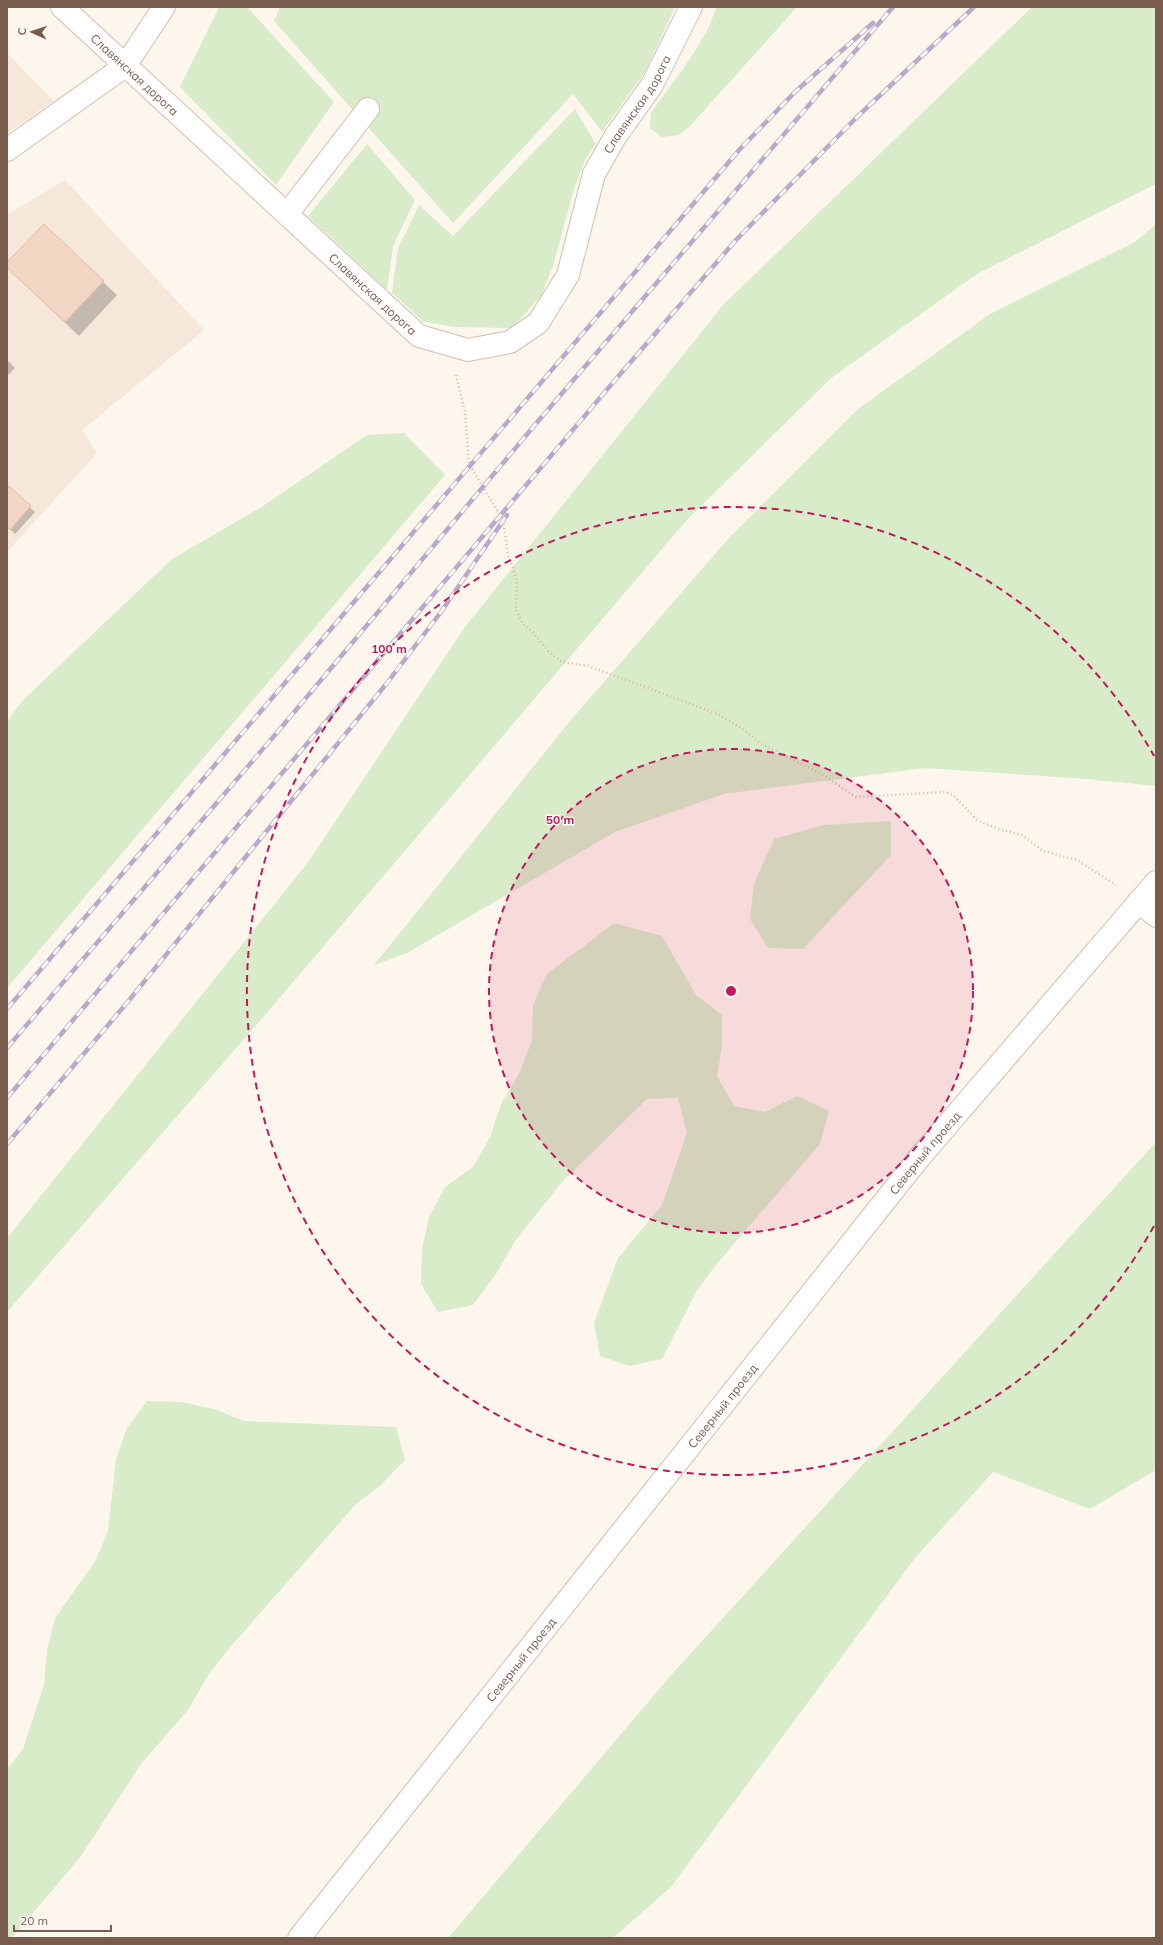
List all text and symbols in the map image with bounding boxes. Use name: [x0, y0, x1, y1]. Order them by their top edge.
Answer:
north arrow: [12, 12, 52, 52]
text: С: [15, 27, 29, 36]
street label: Славянская дорога: [88, 30, 182, 118]
street label: Славянская дорога: [600, 52, 673, 156]
street label: Славянская дорога: [326, 250, 420, 338]
text: 100 m: [371, 641, 407, 656]
text: 50 m: [546, 812, 574, 827]
centre of rings: [724, 984, 738, 998]
street label: Северный проезд: [886, 1108, 963, 1197]
street label: Северный проезд: [684, 1361, 760, 1451]
street label: Северный проезд: [482, 1614, 559, 1704]
scale bar: [14, 1907, 111, 1933]
text: 20 m: [20, 1913, 48, 1928]

